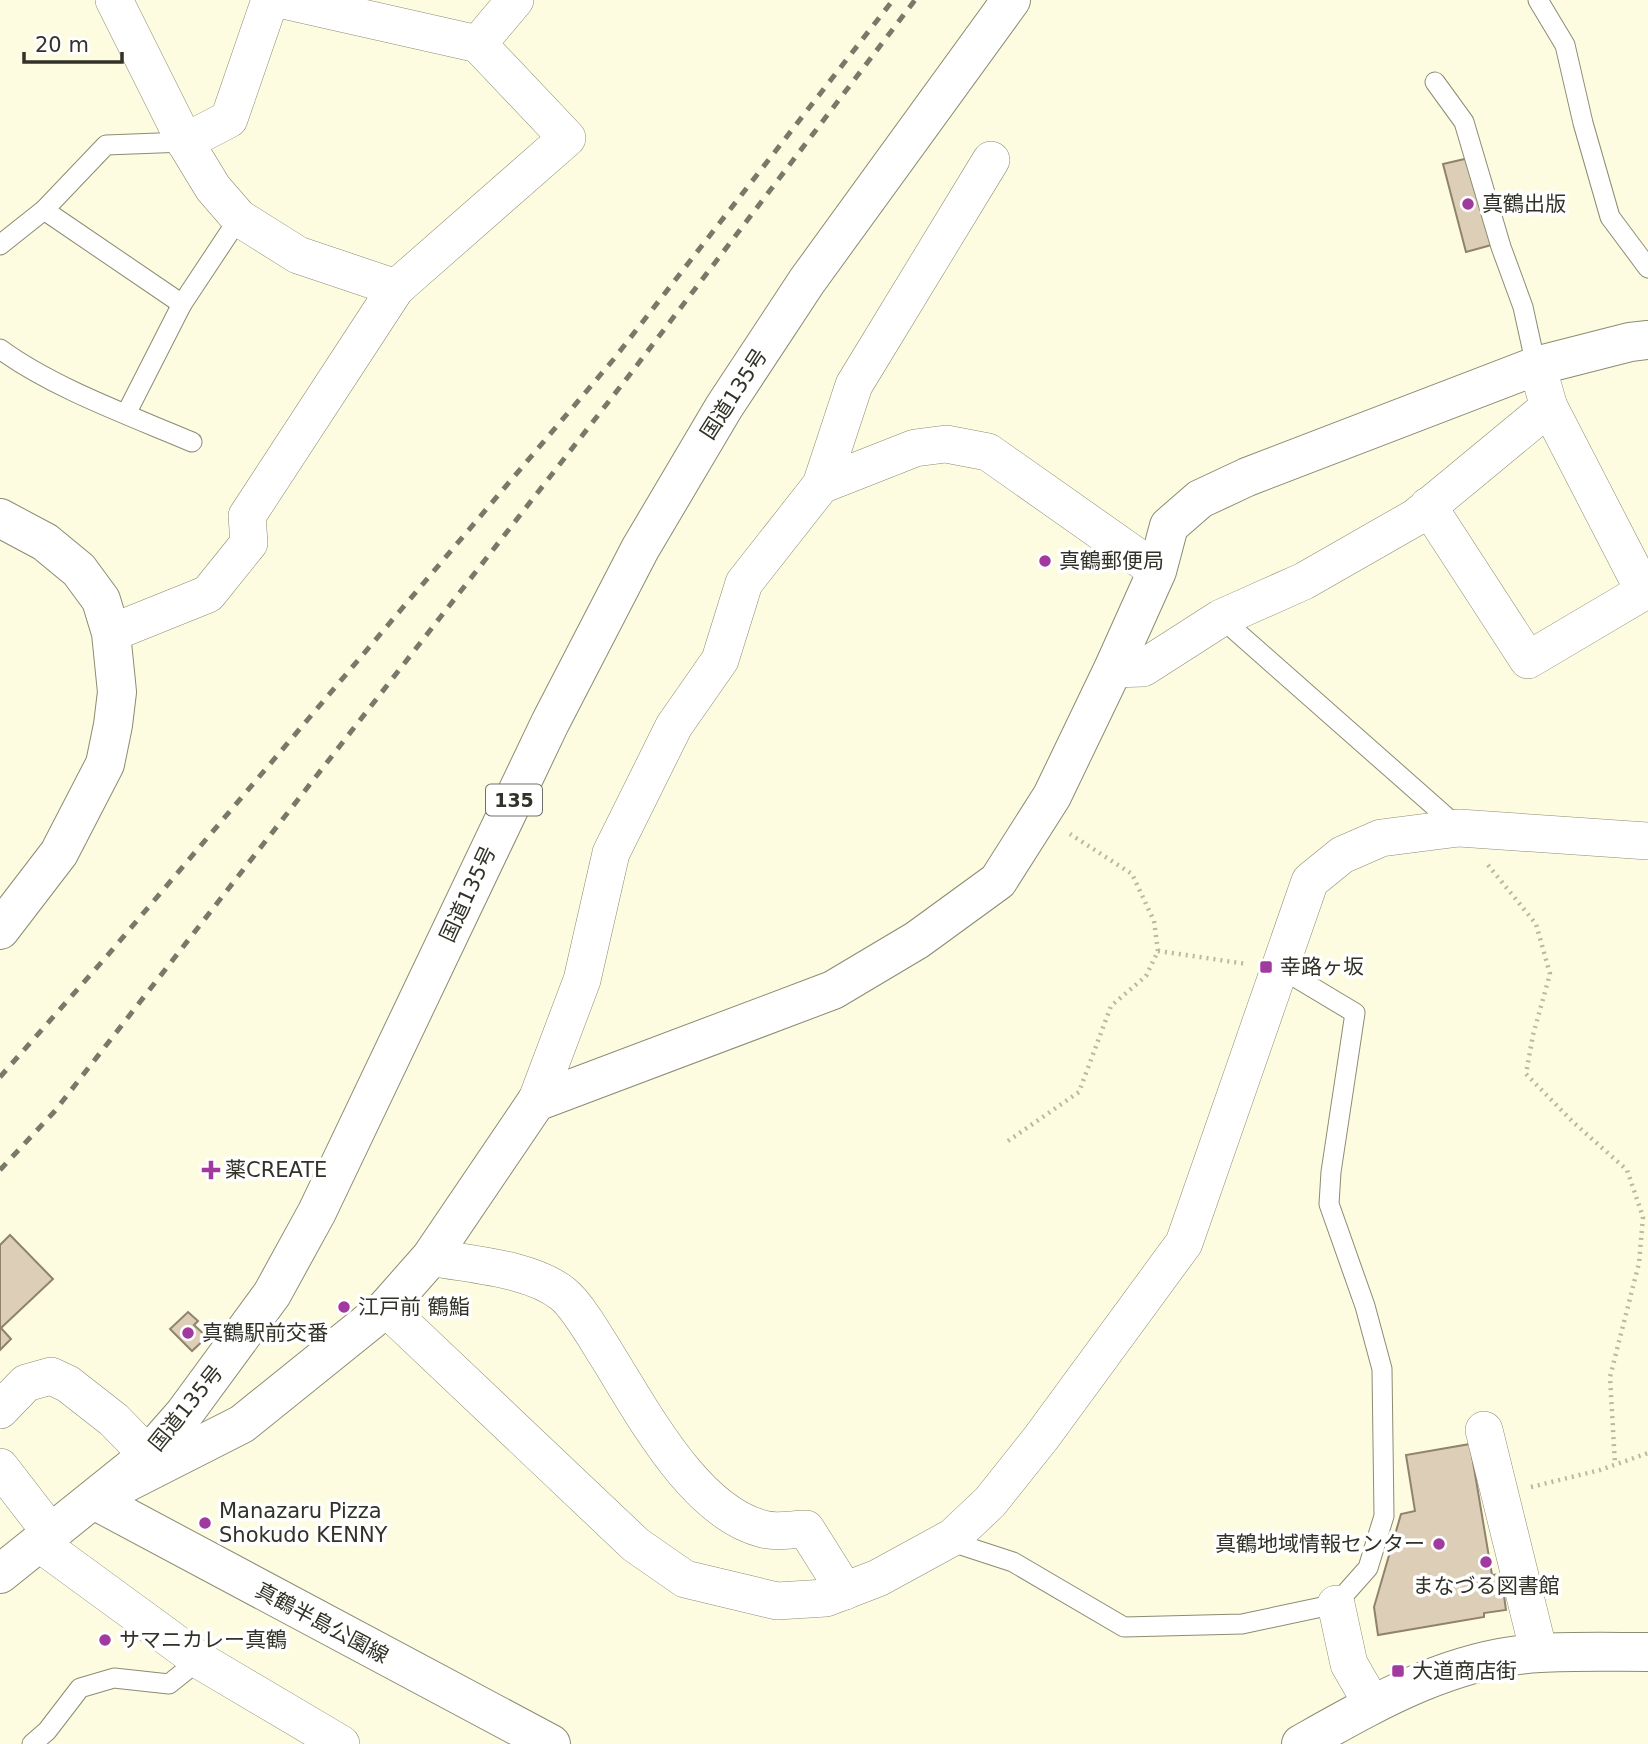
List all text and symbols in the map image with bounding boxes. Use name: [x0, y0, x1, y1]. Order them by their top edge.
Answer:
scale bar: [24, 21, 122, 65]
text: 20 m: [35, 33, 89, 57]
place label: 真鶴出版: [1482, 192, 1566, 216]
marker: 真鶴出版: [1460, 196, 1476, 212]
street label: 国道135号: [696, 344, 772, 444]
place label: 真鶴郵便局: [1059, 549, 1164, 573]
marker: 真鶴郵便局: [1037, 553, 1053, 569]
road number: 135: [486, 785, 542, 816]
street label: 国道135号: [435, 842, 501, 946]
place label: 幸路ヶ坂: [1280, 955, 1364, 979]
marker: 幸路ヶ坂: [1258, 959, 1274, 975]
place label: 薬CREATE: [225, 1158, 327, 1182]
marker: 薬CREATE: [203, 1162, 219, 1178]
place label: 江戸前 鶴鮨: [358, 1295, 470, 1319]
marker: 江戸前 鶴鮨: [336, 1299, 352, 1315]
place label: 真鶴駅前交番: [202, 1321, 328, 1345]
marker: 真鶴駅前交番: [180, 1325, 196, 1341]
street label: 国道135号: [144, 1360, 228, 1456]
place label: Manazaru Pizza Shokudo KENNY: [219, 1499, 388, 1547]
marker: Manazaru Pizza Shokudo KENNY: [197, 1515, 213, 1531]
place label: 真鶴地域情報センター: [1215, 1532, 1425, 1556]
marker: 真鶴地域情報センター: [1431, 1536, 1447, 1552]
marker: まなづる図書館: [1478, 1554, 1494, 1570]
place label: まなづる図書館: [1413, 1574, 1560, 1598]
street label: 真鶴半島公園線: [251, 1578, 393, 1668]
place label: サマニカレー真鶴: [119, 1628, 287, 1652]
marker: サマニカレー真鶴: [97, 1632, 113, 1648]
place label: 大道商店街: [1412, 1659, 1517, 1683]
marker: 大道商店街: [1390, 1663, 1406, 1679]

